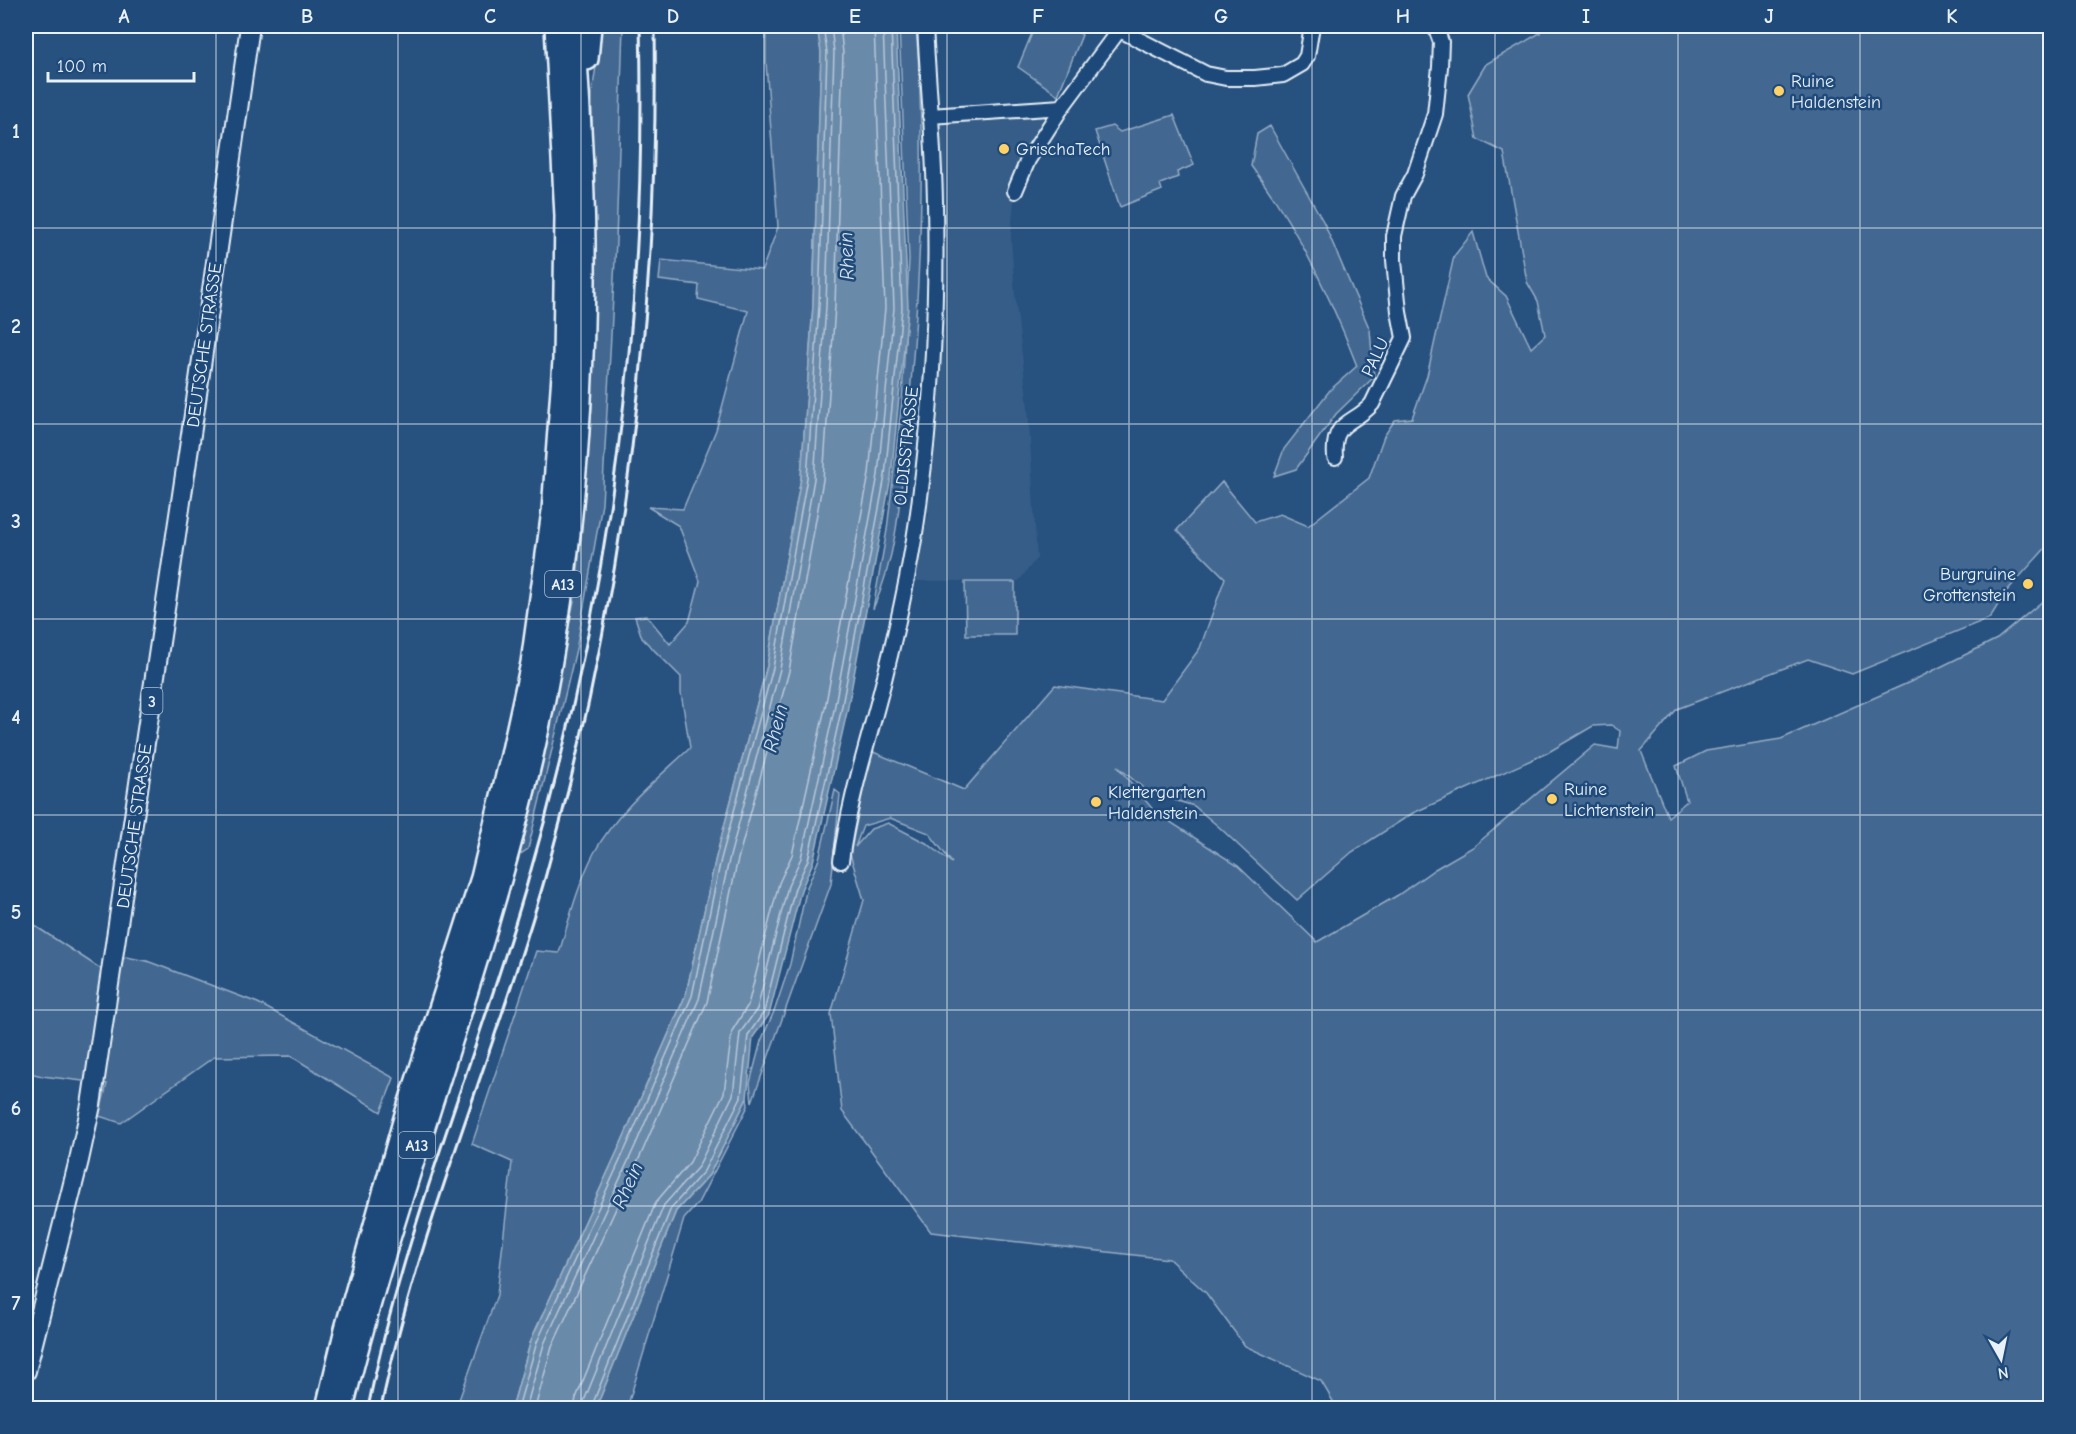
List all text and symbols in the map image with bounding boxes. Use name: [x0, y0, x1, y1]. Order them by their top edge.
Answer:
text: A: [118, 5, 130, 28]
text: B: [301, 5, 313, 28]
text: C: [484, 5, 496, 28]
text: D: [667, 5, 679, 28]
text: E: [849, 5, 861, 28]
text: F: [1032, 5, 1044, 28]
text: G: [1214, 5, 1228, 28]
text: H: [1396, 5, 1410, 28]
text: I: [1582, 5, 1590, 28]
text: J: [1764, 5, 1774, 28]
text: K: [1946, 5, 1958, 28]
scale bar: [48, 45, 194, 83]
text: 100 m: [57, 56, 107, 77]
place label: Ruine Haldenstein: [1791, 71, 1881, 113]
marker: Ruine Haldenstein: [1772, 84, 1786, 98]
text: 1: [12, 120, 20, 143]
place label: GrischaTech: [1016, 139, 1110, 160]
marker: GrischaTech: [997, 142, 1011, 156]
water label: Rhein: [834, 231, 859, 281]
street label: DEUTSCHE STRASSE: [183, 261, 226, 429]
text: 2: [11, 315, 21, 338]
street label: PALU: [1357, 334, 1394, 380]
street label: OLDISSTRASSE: [890, 385, 923, 507]
text: 3: [11, 510, 21, 533]
place label: Burgruine Grottenstein: [1923, 564, 2016, 606]
road number: A13: [545, 571, 581, 597]
marker: Burgruine Grottenstein: [2021, 577, 2035, 591]
road number: 3: [142, 688, 162, 714]
water label: Rhein: [758, 702, 792, 754]
text: 4: [11, 706, 21, 729]
street label: DEUTSCHE STRASSE: [113, 742, 156, 910]
place label: Ruine Lichtenstein: [1564, 779, 1654, 821]
place label: Klettergarten Haldenstein: [1108, 782, 1206, 824]
marker: Ruine Lichtenstein: [1545, 792, 1559, 806]
marker: Klettergarten Haldenstein: [1089, 795, 1103, 809]
text: 5: [11, 901, 21, 924]
text: 6: [11, 1097, 21, 1120]
road number: A13: [399, 1132, 435, 1158]
water label: Rhein: [607, 1158, 648, 1212]
text: 7: [12, 1292, 21, 1315]
north arrow: [1971, 1329, 2031, 1389]
text: N: [1997, 1363, 2010, 1383]

